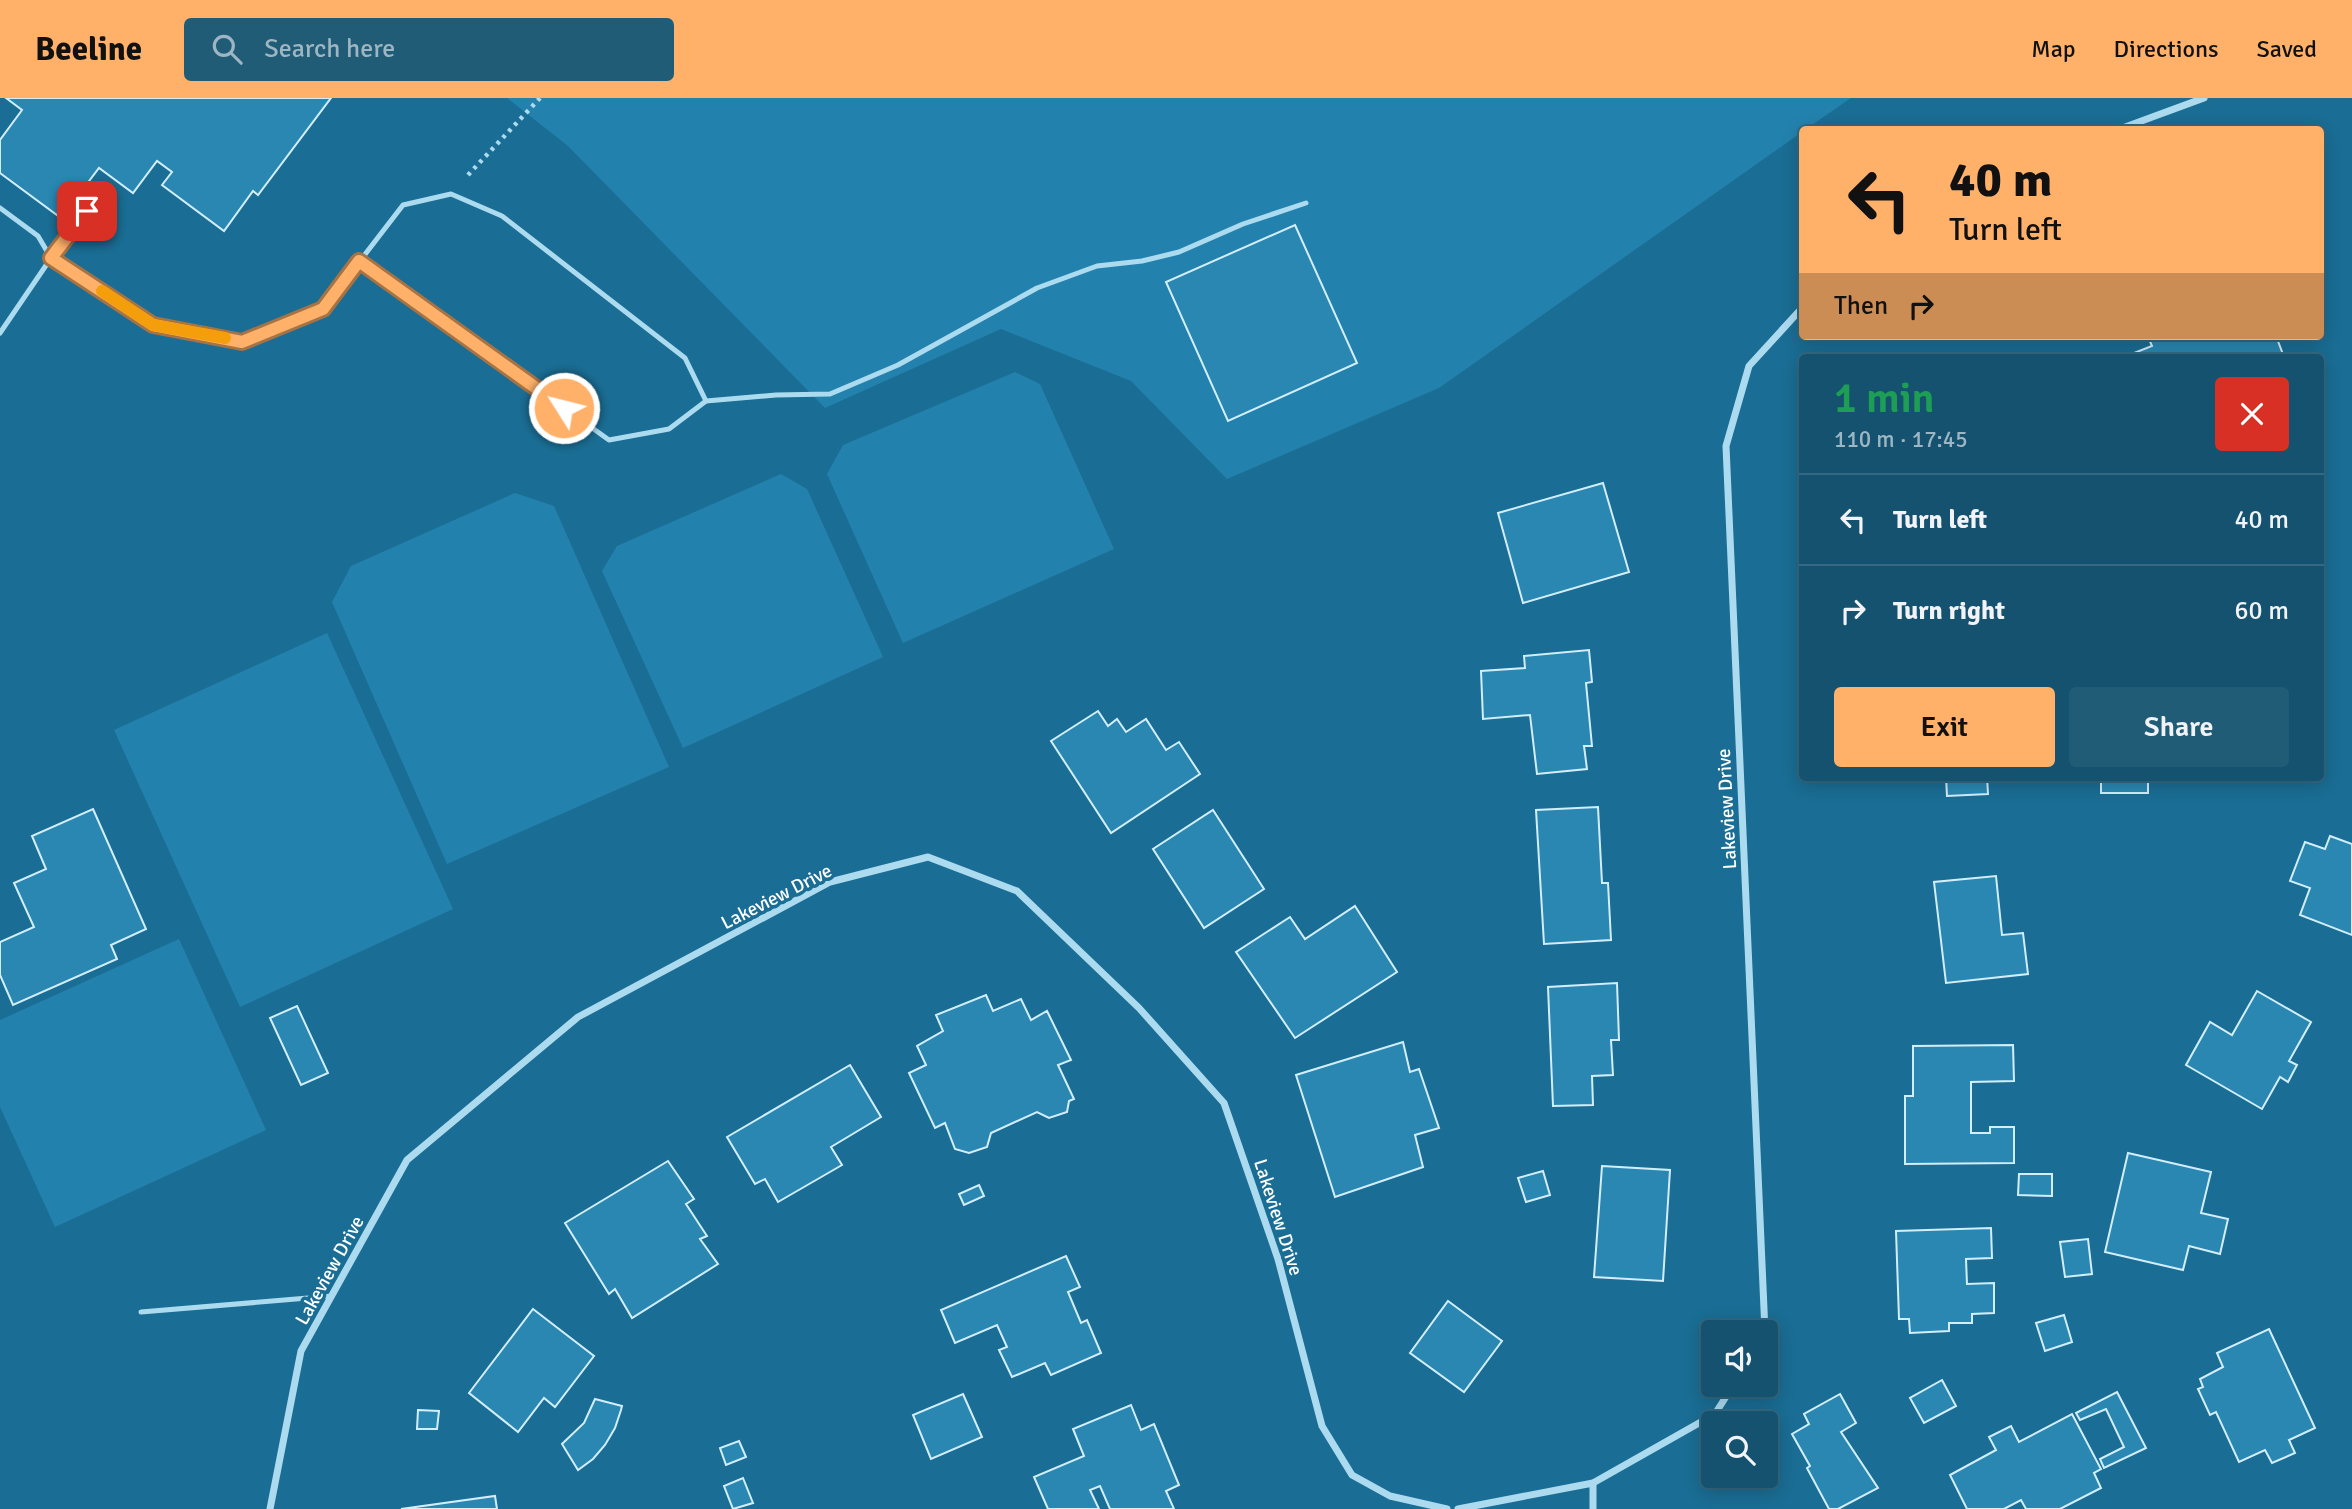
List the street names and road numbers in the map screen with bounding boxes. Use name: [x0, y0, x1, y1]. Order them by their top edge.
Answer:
street label: Lakeview Drive: [1712, 748, 1742, 870]
street label: Lakeview Drive: [717, 859, 836, 935]
street label: Lakeview Drive: [1248, 1156, 1308, 1279]
street label: Lakeview Drive: [290, 1212, 370, 1329]

